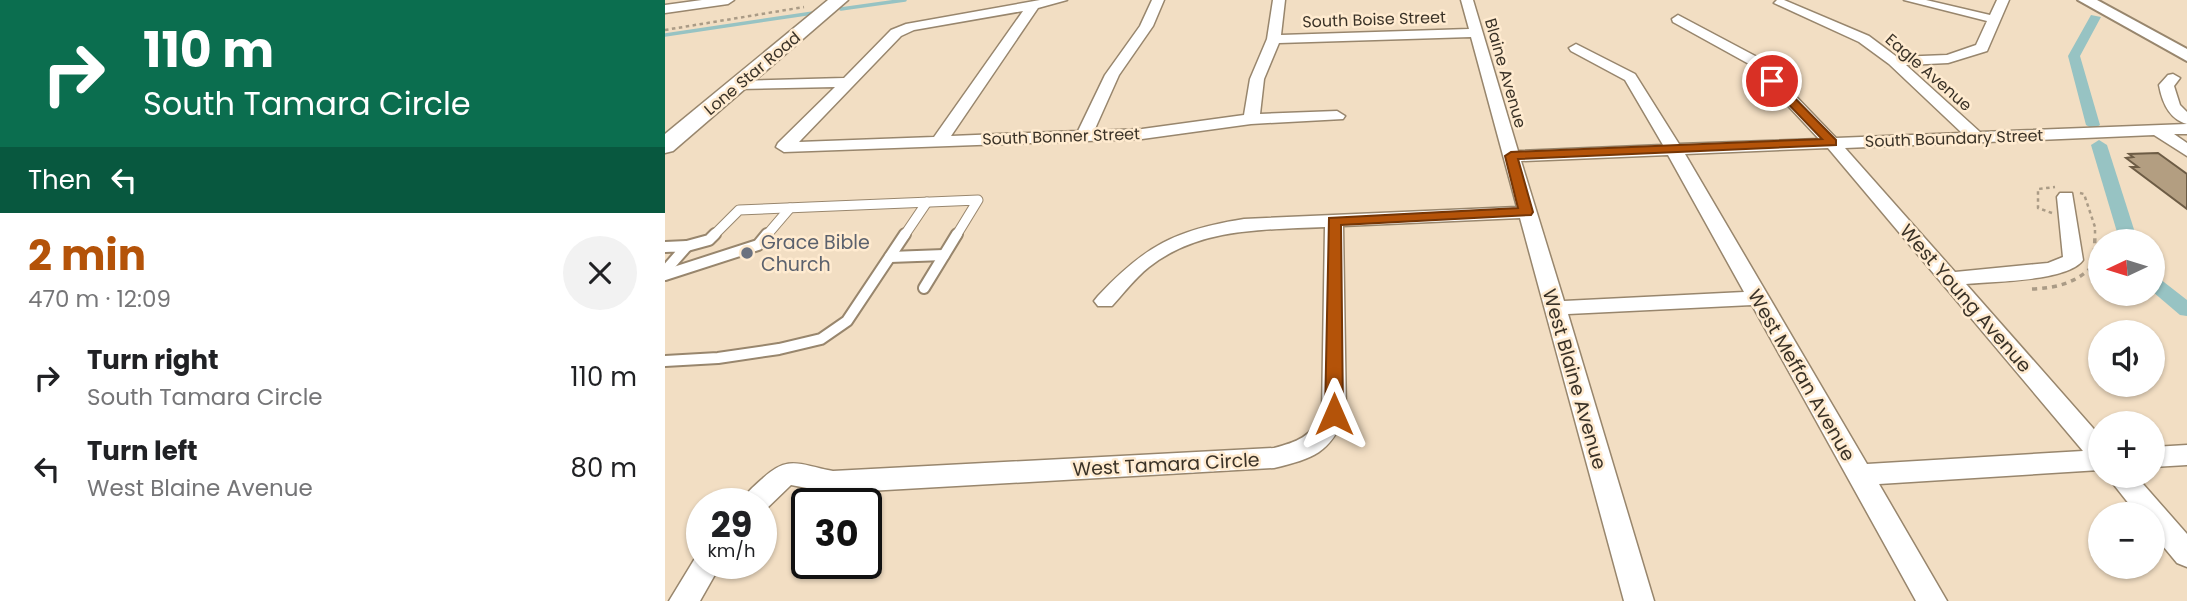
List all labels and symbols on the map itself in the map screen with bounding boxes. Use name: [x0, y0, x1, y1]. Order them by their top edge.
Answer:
street label: South Boise Street: [1302, 5, 1446, 33]
street label: Blaine Avenue: [1479, 16, 1532, 131]
street label: Lone Star Road: [699, 26, 805, 121]
street label: Eagle Avenue: [1880, 28, 1977, 117]
pin: [1742, 51, 1802, 111]
street label: South Bonner Street: [982, 122, 1140, 151]
street label: South Boundary Street: [1864, 124, 2044, 153]
street label: West Young Avenue: [1893, 218, 2038, 379]
place label: Grace Bible Church: [761, 229, 870, 278]
north arrow: [2088, 229, 2165, 306]
marker: Grace Bible Church: [739, 245, 755, 261]
street label: West Meffan Avenue: [1741, 284, 1862, 466]
street label: West Blaine Avenue: [1536, 286, 1613, 472]
position arrow: [1297, 377, 1371, 451]
street label: West Tamara Circle: [1072, 446, 1260, 483]
speed limit sign: 30: [791, 488, 882, 579]

